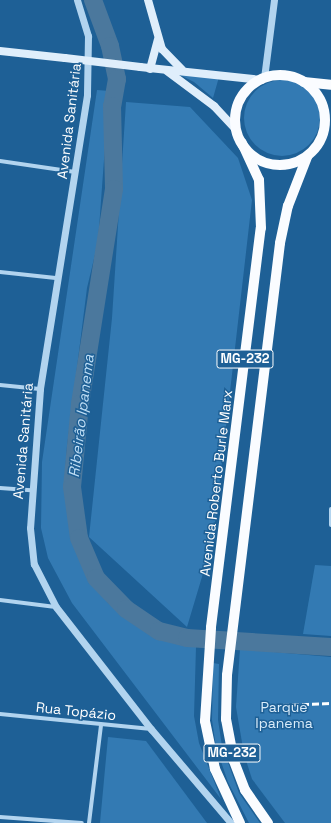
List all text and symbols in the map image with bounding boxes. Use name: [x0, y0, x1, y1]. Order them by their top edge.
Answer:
street label: Avenida Sanitária: [54, 62, 84, 180]
road number: MG-232: [216, 348, 274, 370]
water label: Ribeirão Ipanema: [65, 353, 97, 479]
street label: Avenida Sanitária: [10, 382, 36, 500]
street label: Avenida Roberto Burle Marx: [196, 389, 236, 577]
street label: Rua Topázio: [35, 698, 117, 724]
park label: Parque Ipanema: [255, 699, 313, 732]
road number: MG-232: [203, 742, 261, 764]

